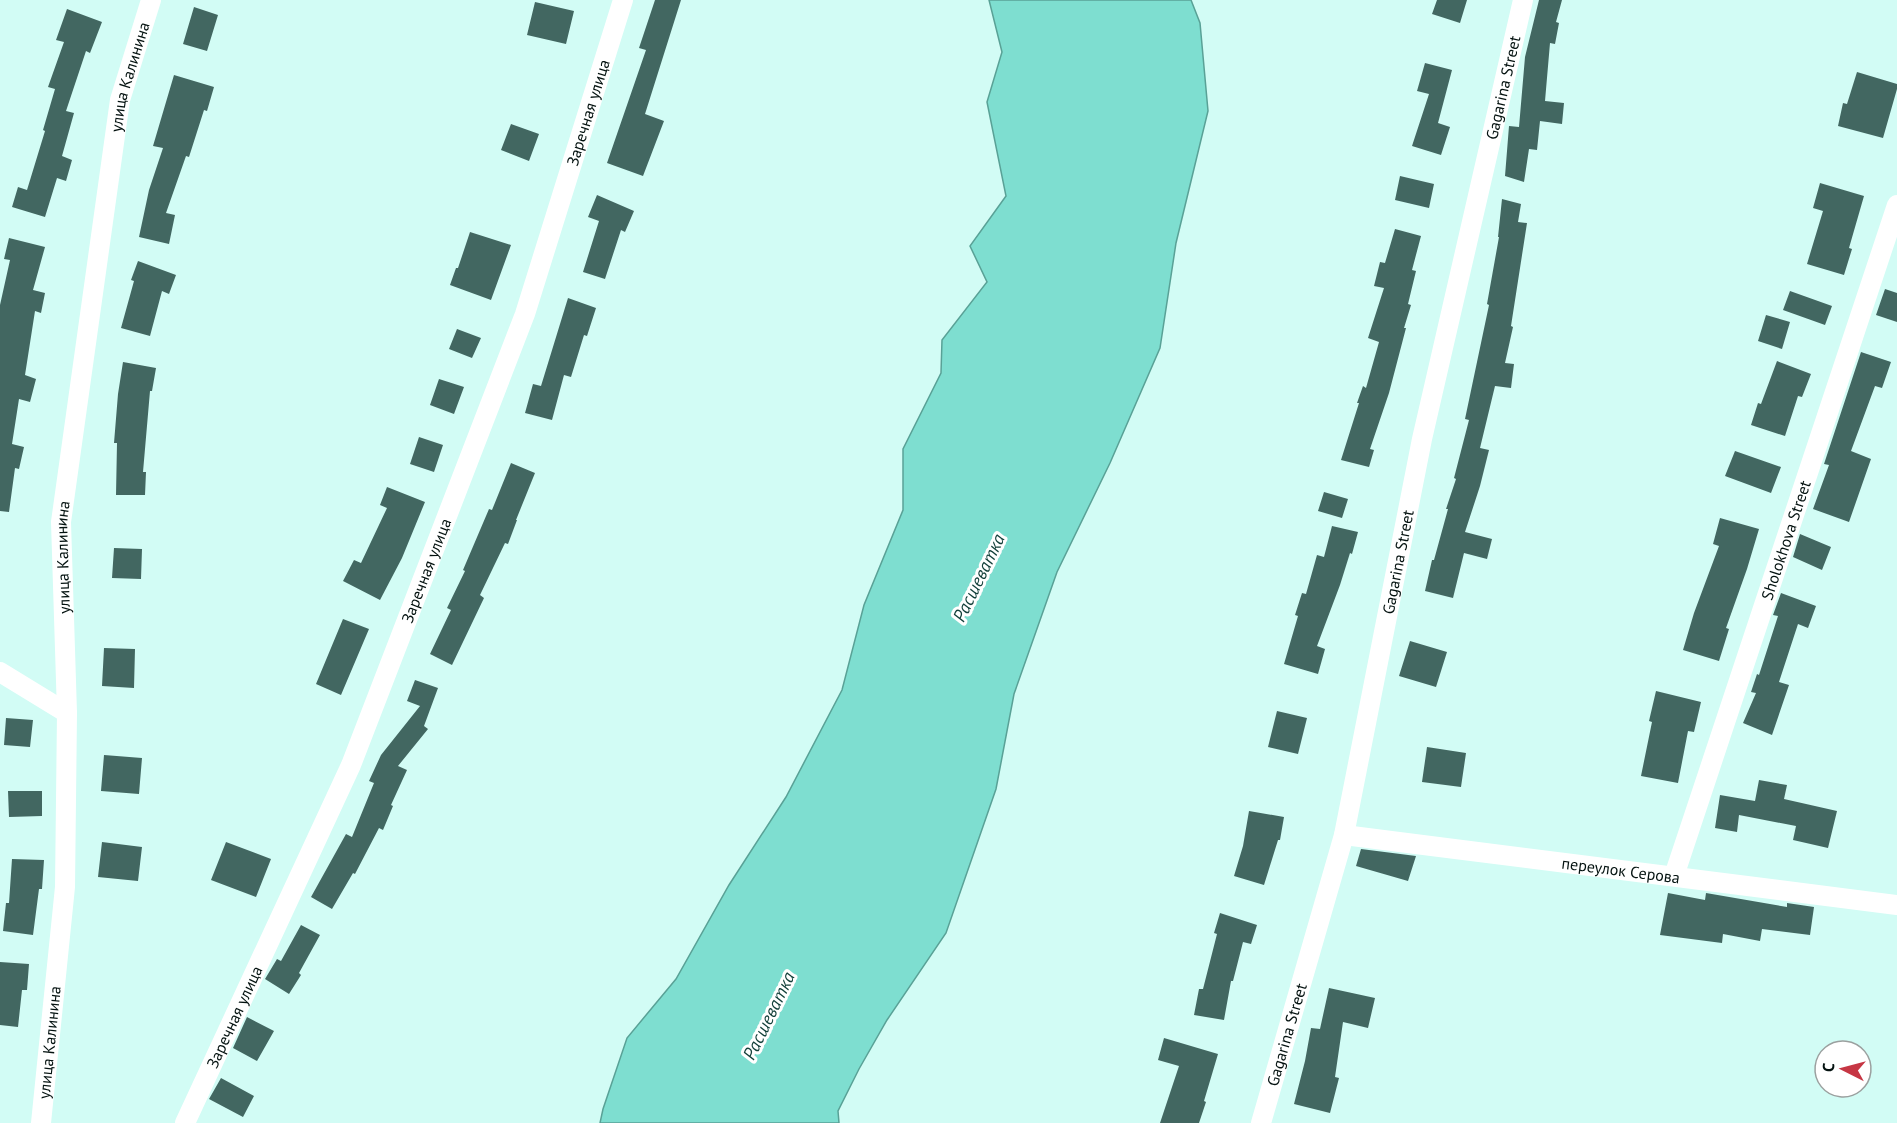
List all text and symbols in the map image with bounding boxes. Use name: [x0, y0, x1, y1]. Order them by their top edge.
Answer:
street label: улица Калинина: [106, 19, 154, 133]
street label: Gagarina Street: [1481, 33, 1525, 141]
street label: Заречная улица: [562, 57, 614, 168]
street label: Sholokhova Street: [1756, 477, 1815, 602]
street label: улица Калинина: [51, 499, 74, 614]
street label: Gagarina Street: [1378, 508, 1418, 616]
street label: Заречная улица: [397, 515, 455, 626]
water label: Расшеватка: [947, 530, 1010, 626]
street label: переулок Серова: [1561, 853, 1681, 887]
street label: Заречная улица: [202, 963, 267, 1071]
water label: Расшеватка: [737, 968, 800, 1064]
street label: Gagarina Street: [1262, 980, 1311, 1088]
street label: улица Калинина: [34, 985, 65, 1100]
north arrow: [1813, 1039, 1873, 1099]
text: С: [1818, 1062, 1839, 1073]

